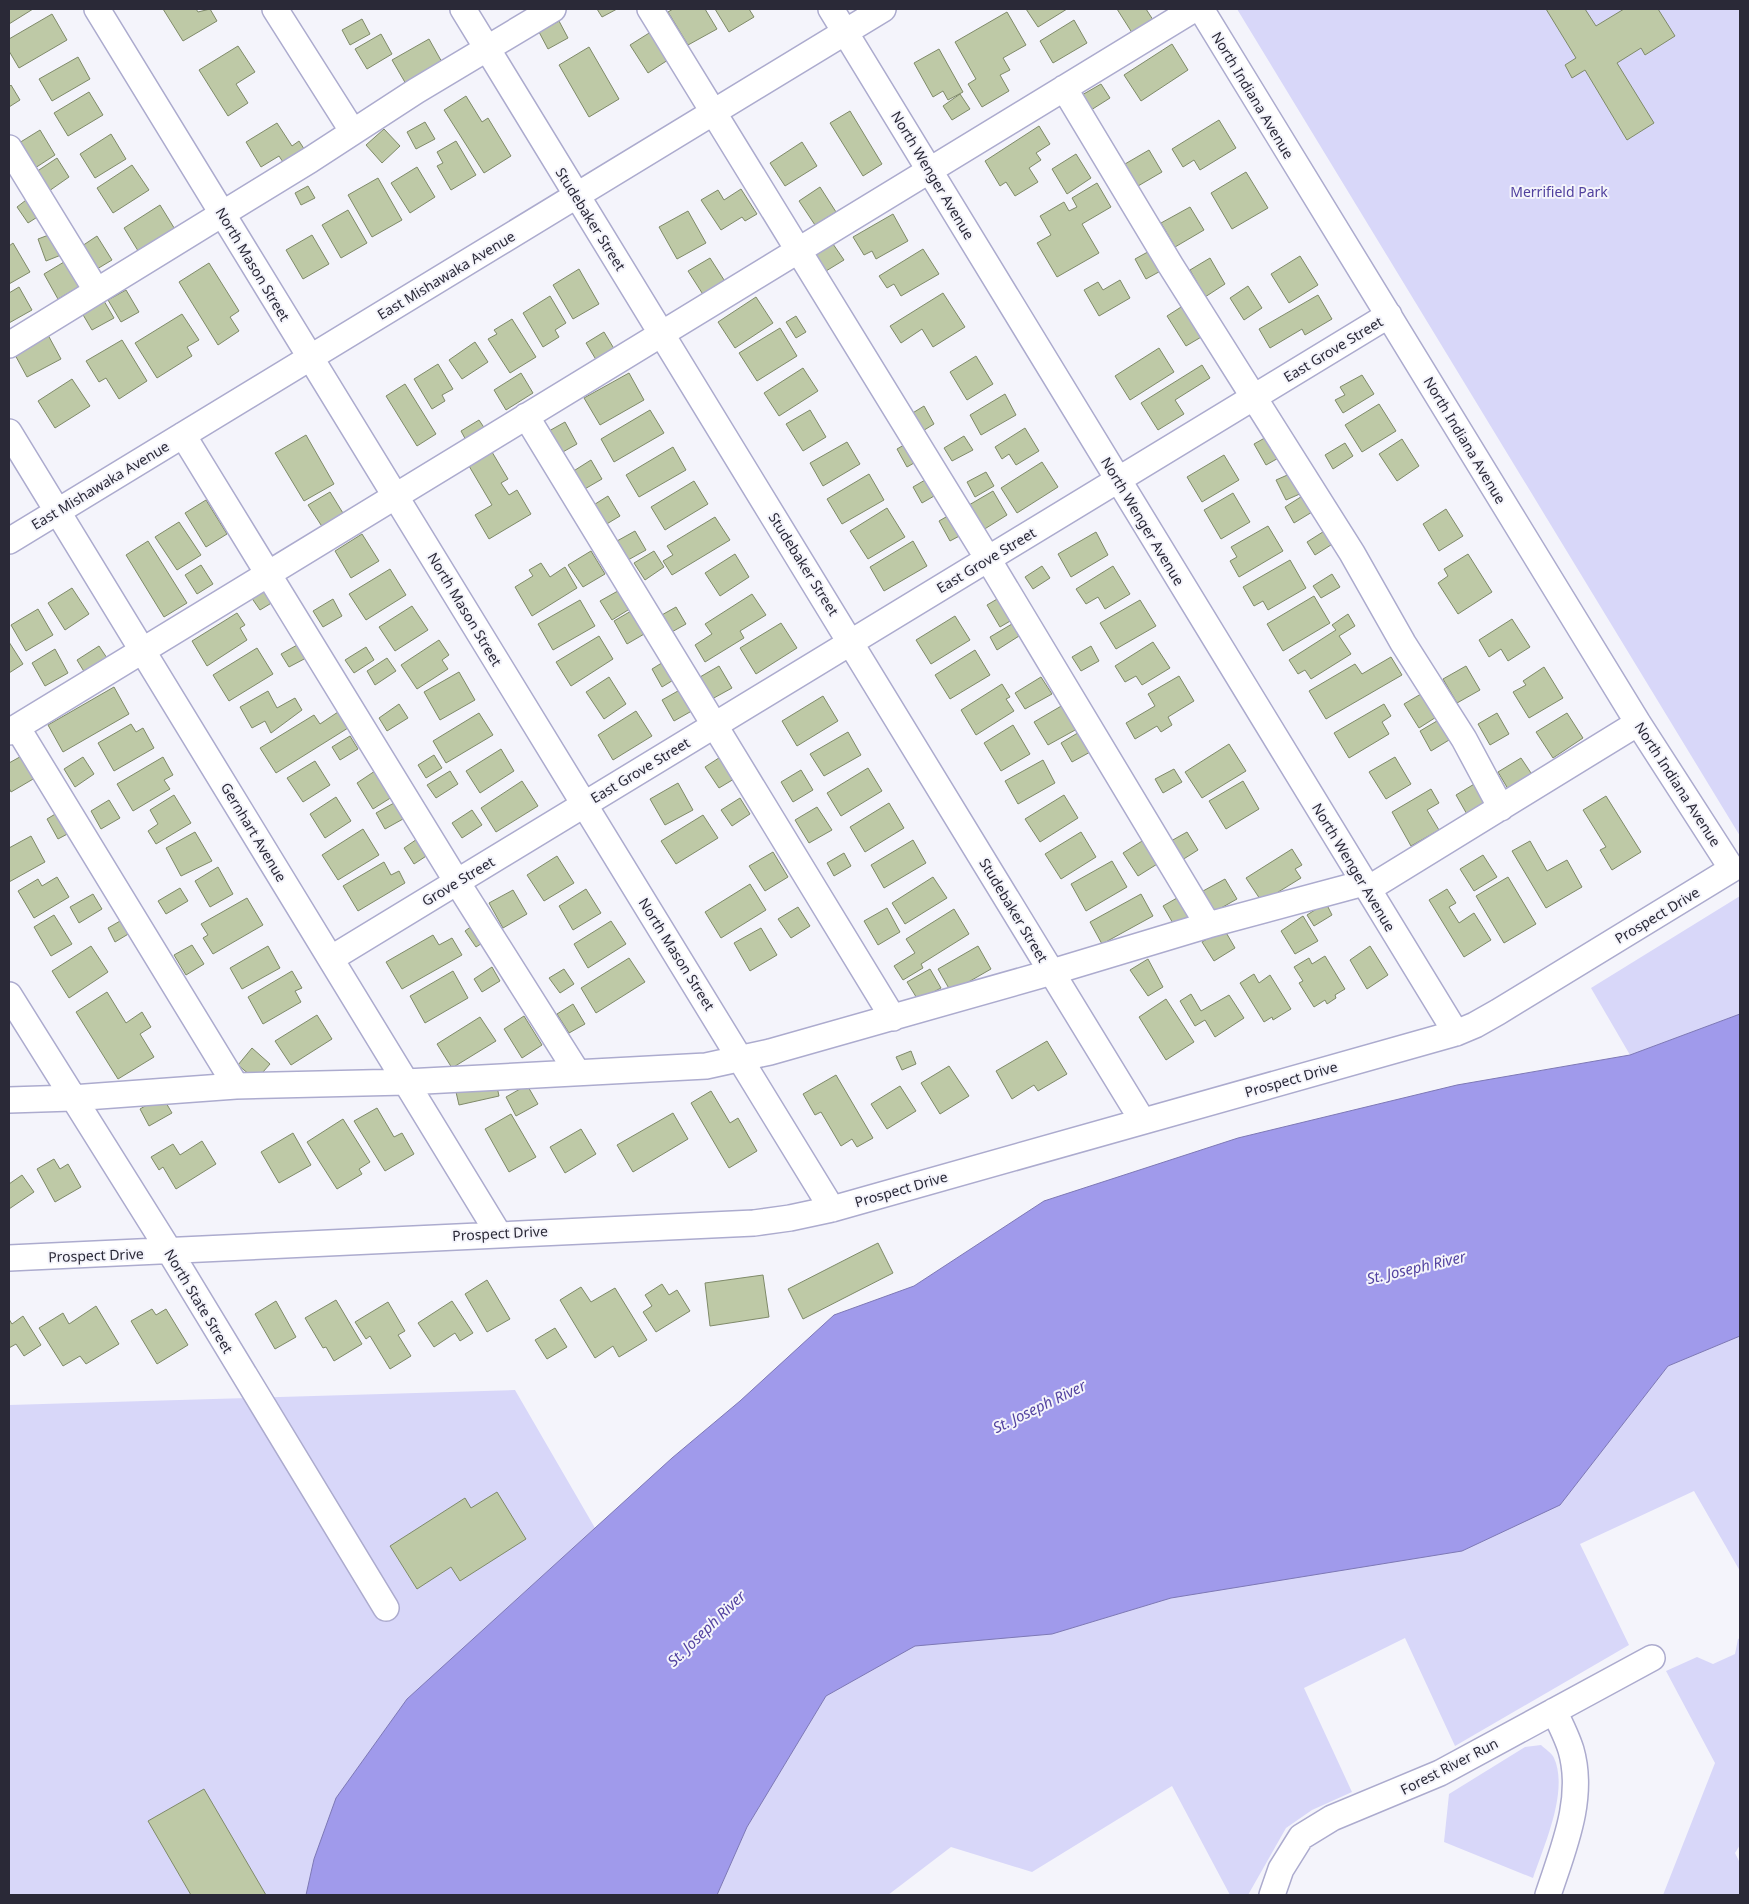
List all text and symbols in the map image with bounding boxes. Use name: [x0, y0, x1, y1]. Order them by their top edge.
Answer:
street label: North Indiana Avenue: [1208, 28, 1299, 162]
street label: North Wenger Avenue: [887, 107, 979, 243]
street label: Studebaker Street: [552, 164, 630, 274]
park label: Merrifield Park: [1510, 182, 1608, 201]
street label: North Mason Street: [212, 204, 294, 324]
street label: East Mishawaka Avenue: [374, 226, 518, 324]
street label: East Grove Street: [1280, 312, 1386, 386]
street label: North Indiana Avenue: [1420, 373, 1511, 507]
street label: East Mishawaka Avenue: [28, 436, 172, 534]
street label: North Wenger Avenue: [1097, 453, 1189, 589]
street label: Studebaker Street: [765, 509, 843, 619]
street label: East Grove Street: [933, 523, 1039, 597]
street label: North Mason Street: [424, 549, 506, 669]
street label: North Indiana Avenue: [1631, 718, 1726, 850]
street label: East Grove Street: [587, 733, 693, 807]
street label: Gernhart Avenue: [217, 779, 291, 885]
street label: North Wenger Avenue: [1308, 799, 1400, 935]
street label: Grove Street: [418, 852, 498, 910]
street label: Studebaker Street: [975, 854, 1053, 966]
street label: Prospect Drive: [1611, 882, 1703, 948]
street label: North Mason Street: [635, 894, 719, 1014]
street label: Prospect Drive: [1242, 1057, 1340, 1101]
street label: Prospect Drive: [852, 1167, 950, 1211]
street label: Prospect Drive: [452, 1221, 548, 1245]
street label: Prospect Drive: [48, 1244, 144, 1266]
street label: North State Street: [160, 1245, 238, 1357]
water label: St. Joseph River: [1365, 1246, 1468, 1288]
water label: St. Joseph River: [989, 1374, 1090, 1437]
water label: St. Joseph River: [663, 1585, 750, 1670]
street label: Forest River Run: [1397, 1733, 1501, 1799]

